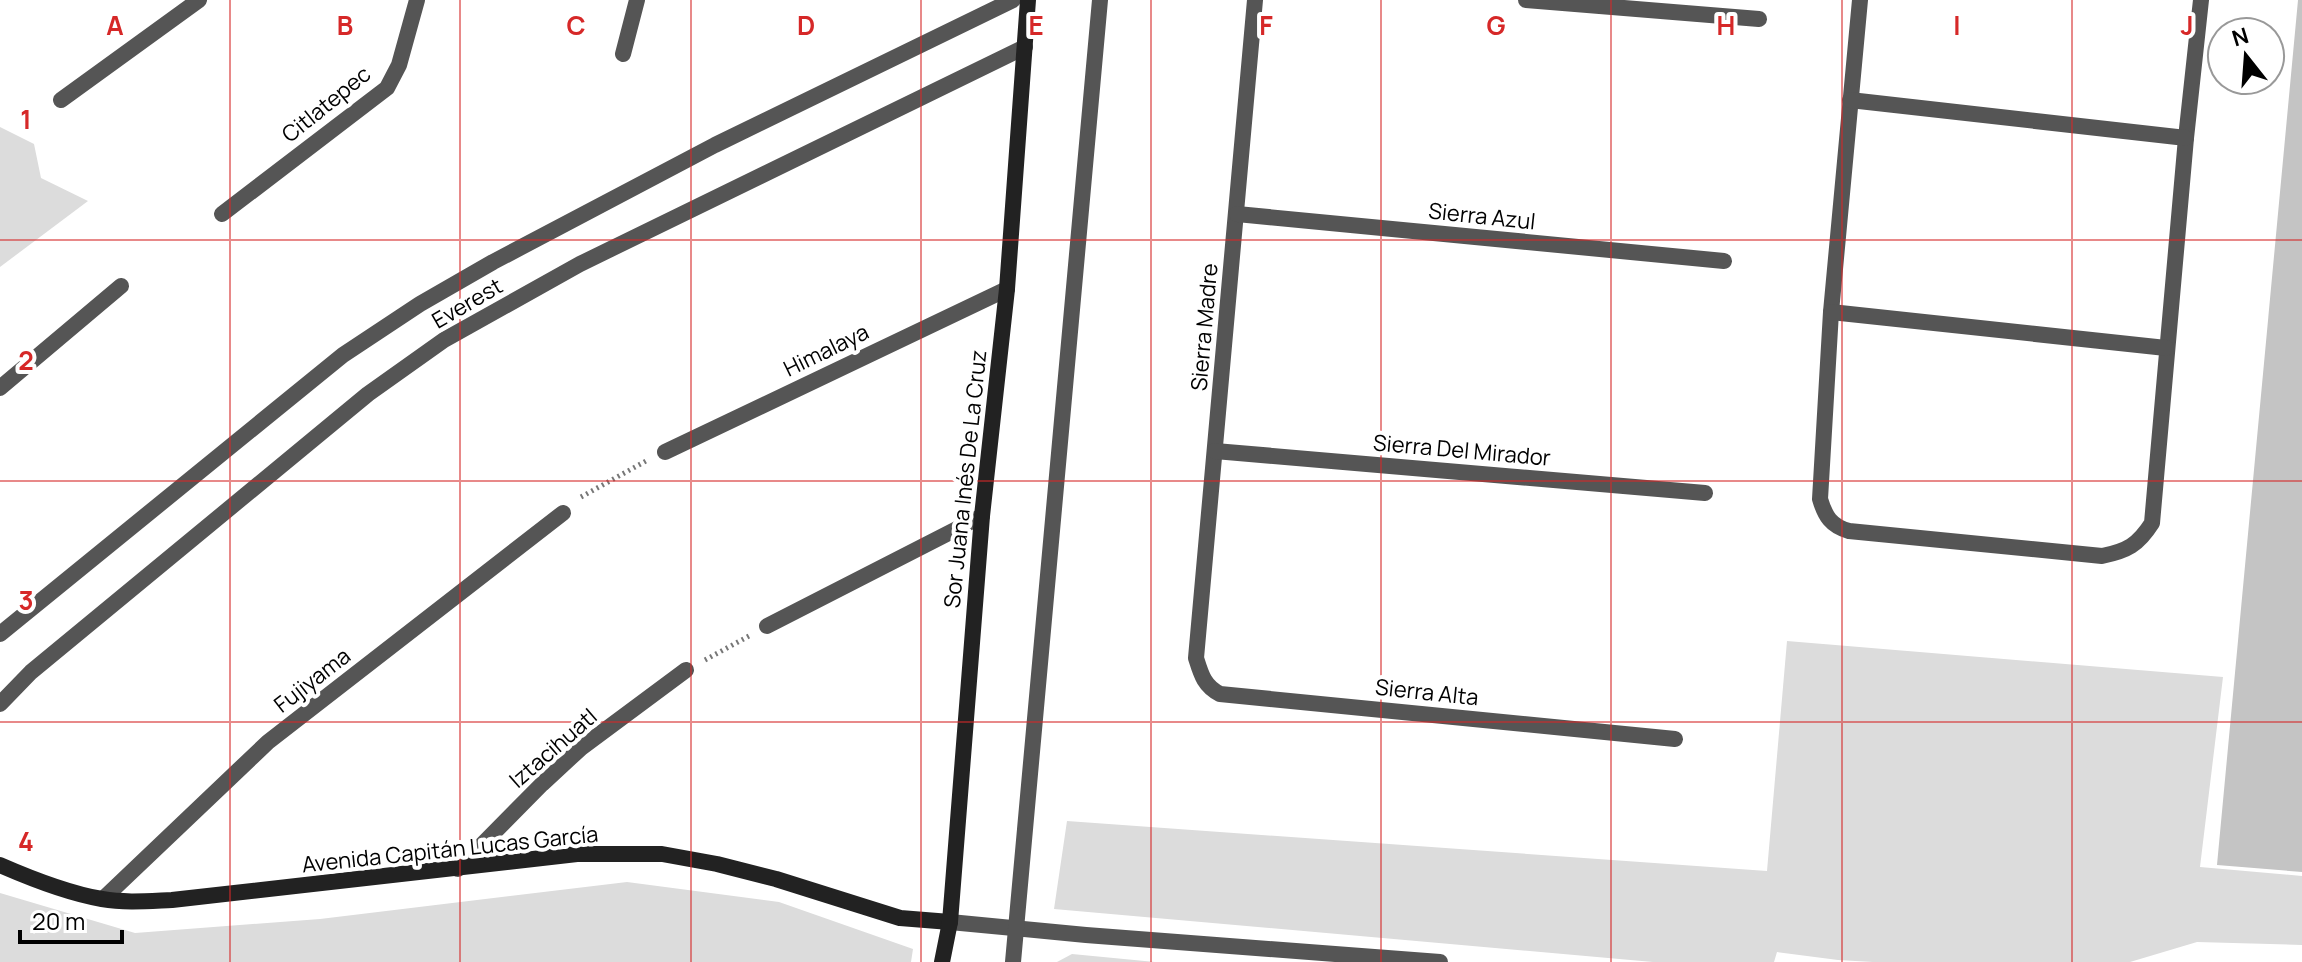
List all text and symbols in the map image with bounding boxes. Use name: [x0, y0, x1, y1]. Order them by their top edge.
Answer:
text: A: [106, 7, 124, 43]
text: B: [337, 7, 353, 43]
text: C: [566, 7, 586, 43]
text: D: [797, 7, 815, 43]
text: E: [1028, 7, 1044, 43]
text: F: [1259, 7, 1273, 43]
text: G: [1486, 7, 1506, 43]
text: H: [1717, 7, 1735, 43]
text: I: [1953, 7, 1961, 43]
text: J: [2180, 7, 2194, 43]
north arrow: [2206, 16, 2286, 96]
text: N: [2228, 20, 2252, 54]
street label: Citlatepec: [275, 59, 377, 149]
text: 1: [20, 101, 32, 137]
street label: Sierra Azul: [1427, 195, 1537, 237]
street label: Sierra Madre: [1183, 262, 1225, 392]
street label: Everest: [426, 271, 508, 335]
street label: Himalaya: [778, 317, 874, 383]
text: 2: [18, 342, 34, 378]
street label: Sor Juana Inés De La Cruz: [937, 348, 993, 610]
street label: Sierra Del Mirador: [1372, 427, 1552, 473]
text: 3: [18, 582, 34, 618]
street label: Fujiyama: [268, 641, 356, 719]
street label: Sierra Alta: [1374, 672, 1480, 712]
street label: Iztacihuatl: [503, 702, 603, 794]
street label: Avenida Capitán Lucas García: [300, 819, 600, 879]
text: 4: [18, 823, 34, 859]
scale bar: [20, 894, 122, 944]
text: 20 m: [32, 904, 85, 937]

